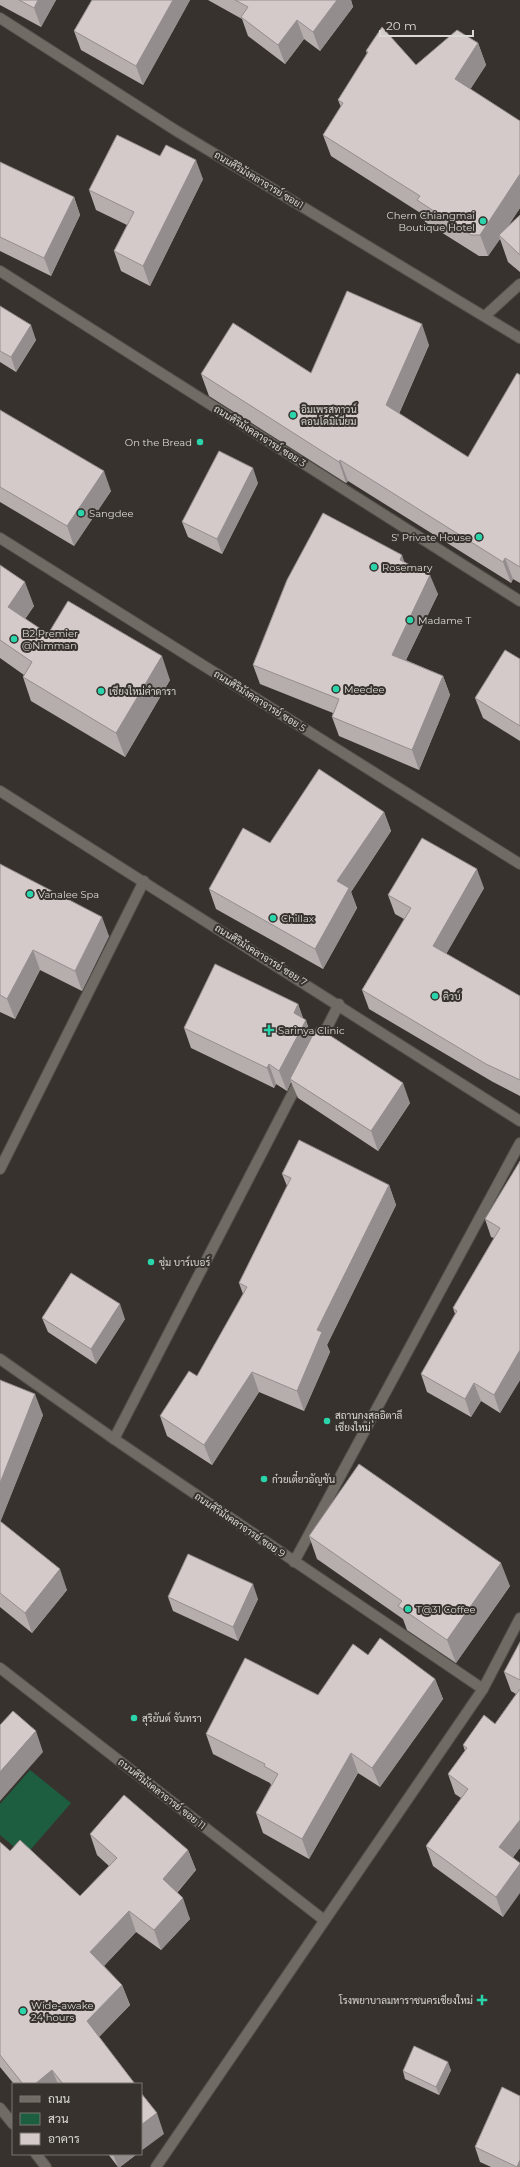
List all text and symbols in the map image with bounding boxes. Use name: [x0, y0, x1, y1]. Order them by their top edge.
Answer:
scale bar: [380, 12, 473, 38]
text: 20 m: [386, 18, 417, 33]
street label: ถนนศิริมังคลาจารย์ ซอย1: [212, 147, 306, 212]
place label: Chern Chiangmai Boutique Hotel: [387, 209, 475, 234]
marker: Chern Chiangmai Boutique Hotel: [478, 216, 488, 226]
street label: ถนนศิริมังคลาจารย์ ซอย 3: [211, 401, 309, 470]
place label: อิมเพรสทาวน์ คอนโดมิเนียม: [301, 402, 357, 428]
marker: อิมเพรสทาวน์ คอนโดมิเนียม: [288, 410, 298, 420]
place label: On the Bread: [125, 436, 192, 449]
marker: On the Bread: [195, 437, 205, 447]
place label: Sangdee: [89, 507, 134, 520]
marker: Sangdee: [76, 508, 86, 518]
place label: S' Private House: [391, 531, 471, 544]
marker: S' Private House: [474, 532, 484, 542]
place label: Rosemary: [382, 561, 433, 574]
marker: Rosemary: [369, 562, 379, 572]
place label: Madame T: [418, 614, 471, 627]
marker: Madame T: [405, 615, 415, 625]
place label: B2 Premier @Nimman: [22, 627, 78, 652]
marker: B2 Premier @Nimman: [9, 634, 19, 644]
street label: ถนนศิริมังคลาจารย์ ซอย 5: [211, 666, 309, 735]
place label: Meedee: [344, 683, 385, 696]
marker: Meedee: [331, 684, 341, 694]
place label: เชียงใหม่คำดารา: [109, 685, 176, 698]
marker: เชียงใหม่คำดารา: [96, 686, 106, 696]
place label: Vanalee Spa: [38, 888, 99, 901]
marker: Vanalee Spa: [25, 889, 35, 899]
place label: Chillax: [281, 912, 315, 925]
marker: Chillax: [268, 913, 278, 923]
street label: ถนนศิริมังคลาจารย์ ซอย 7: [212, 920, 310, 989]
place label: คิวบ์: [443, 989, 461, 1003]
marker: คิวบ์: [430, 991, 440, 1001]
marker: Sarinya Clinic: [263, 1024, 275, 1036]
place label: Sarinya Clinic: [278, 1024, 345, 1037]
place label: ชุ่ม บาร์เบอร์: [159, 1255, 210, 1270]
marker: ชุ่ม บาร์เบอร์: [146, 1257, 156, 1267]
place label: สถานกงสุลอิตาลี เชียงใหม่: [335, 1409, 403, 1434]
marker: สถานกงสุลอิตาลี เชียงใหม่: [322, 1416, 332, 1426]
place label: ก๋วยเตี๋ยวอัญชัน: [272, 1470, 335, 1486]
marker: ก๋วยเตี๋ยวอัญชัน: [259, 1474, 269, 1484]
street label: ถนนศิริมังคลาจารย์ ซอย 9: [192, 1489, 288, 1560]
place label: T@31 Coffee: [416, 1603, 476, 1616]
marker: T@31 Coffee: [403, 1604, 413, 1614]
place label: สุริยันต์ จันทรา: [142, 1711, 202, 1726]
marker: สุริยันต์ จันทรา: [129, 1713, 139, 1723]
street label: ถนนศิริมังคลาจารย์ ซอย 11: [115, 1755, 209, 1832]
place label: โรงพยาบาลมหาราชนครเชียงใหม่: [338, 1994, 473, 2007]
marker: โรงพยาบาลมหาราชนครเชียงใหม่: [476, 1994, 488, 2006]
place label: Wide-awake 24 hours: [31, 1999, 93, 2024]
marker: Wide-awake 24 hours: [18, 2006, 28, 2016]
legend: [12, 2083, 142, 2155]
text: ถนน: [48, 2091, 71, 2106]
text: สวน: [48, 2111, 69, 2126]
text: อาคาร: [48, 2131, 80, 2146]

